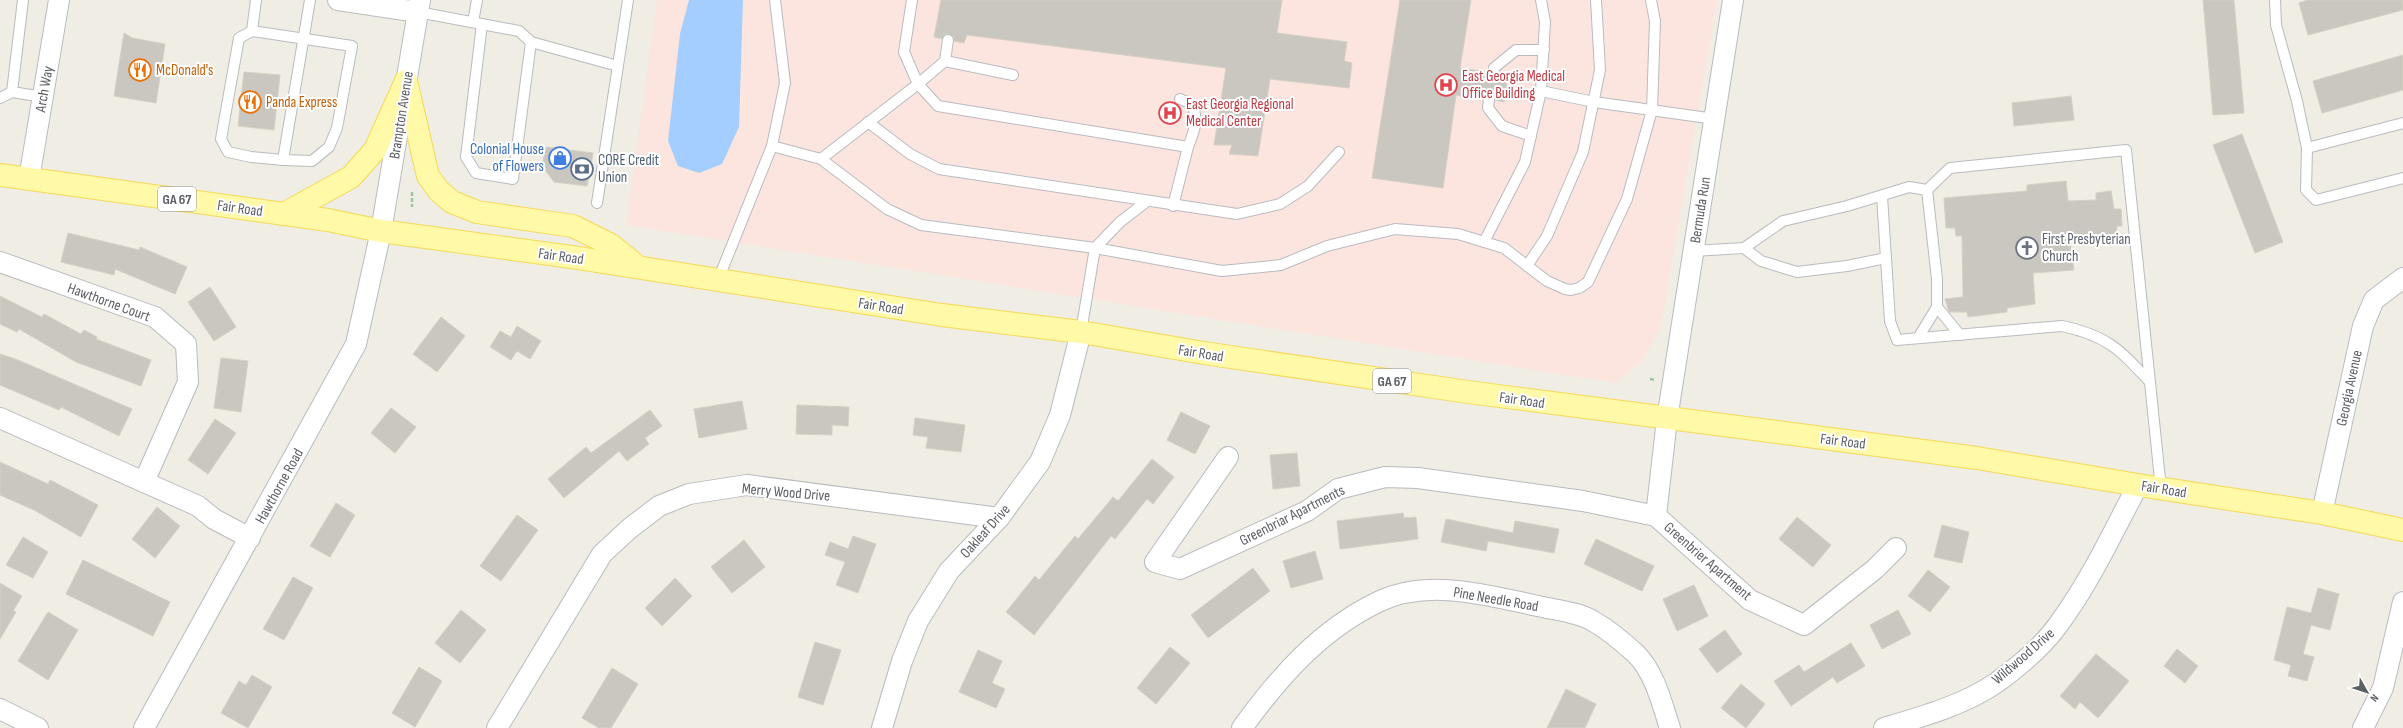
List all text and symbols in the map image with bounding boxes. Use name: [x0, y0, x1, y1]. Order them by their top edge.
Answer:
restaurant icon: McDonald's: [127, 57, 153, 83]
place label: McDonald's: [156, 61, 214, 80]
street label: Arch Way: [31, 64, 58, 115]
place label: East Georgia Medical Office Building: [1462, 67, 1565, 103]
street label: Brampton Avenue: [385, 70, 418, 160]
hospital icon: East Georgia Medical Office Building: [1433, 72, 1459, 98]
restaurant icon: Panda Express: [237, 89, 263, 115]
place label: Panda Express: [266, 93, 337, 112]
place label: East Georgia Regional Medical Center: [1186, 95, 1293, 131]
hospital icon: East Georgia Regional Medical Center: [1157, 100, 1183, 126]
place label: Colonial House of Flowers: [470, 140, 544, 176]
shop icon: Colonial House of Flowers: [547, 145, 573, 171]
place label: CORE Credit Union: [598, 151, 659, 187]
bank icon: CORE Credit Union: [569, 156, 595, 182]
street label: Bermuda Run: [1686, 176, 1715, 245]
road number: GA 67: [158, 187, 196, 211]
street label: Fair Road: [216, 196, 264, 221]
place label: First Presbyterian Church: [2042, 230, 2131, 266]
church icon: First Presbyterian Church: [2014, 235, 2040, 261]
street label: Fair Road: [537, 244, 585, 269]
street label: Hawthorne Court: [65, 279, 153, 326]
street label: Fair Road: [857, 294, 905, 319]
street label: Fair Road: [1177, 341, 1225, 366]
street label: Georgia Avenue: [2332, 348, 2367, 428]
road number: GA 67: [1373, 369, 1411, 393]
street label: Fair Road: [1498, 388, 1546, 413]
street label: Fair Road: [1819, 429, 1867, 454]
street label: Hawthorne Road: [251, 445, 308, 527]
street label: Fair Road: [2140, 477, 2188, 502]
street label: Merry Wood Drive: [741, 479, 831, 506]
street label: Greenbriar Apartments: [1236, 481, 1348, 550]
street label: Oakleaf Drive: [956, 500, 1015, 562]
street label: Greenbrier Apartment: [1660, 518, 1756, 605]
street label: Pine Needle Road: [1452, 583, 1540, 616]
street label: Wildwood Drive: [1988, 624, 2059, 689]
north arrow: [2347, 672, 2387, 712]
text: N: [2367, 692, 2381, 704]

